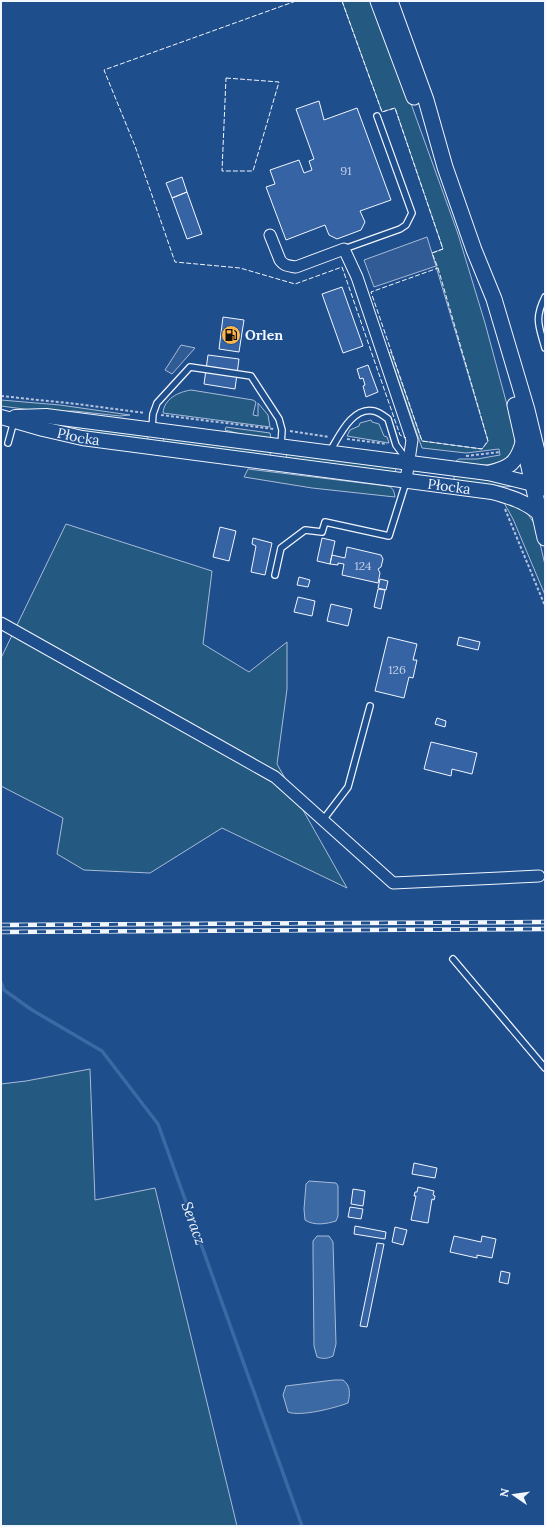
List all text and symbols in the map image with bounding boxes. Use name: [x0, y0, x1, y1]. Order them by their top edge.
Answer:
house number: 91: [340, 163, 352, 178]
fuel station icon: Orlen: [220, 324, 242, 346]
place label: Orlen: [245, 326, 283, 344]
street label: Płocka: [55, 424, 101, 449]
street label: Płocka: [427, 475, 472, 498]
house number: 124: [354, 558, 372, 573]
house number: 126: [388, 662, 406, 677]
water label: Seracz: [177, 1199, 211, 1247]
north arrow: [494, 1475, 534, 1515]
text: N: [496, 1487, 512, 1498]

